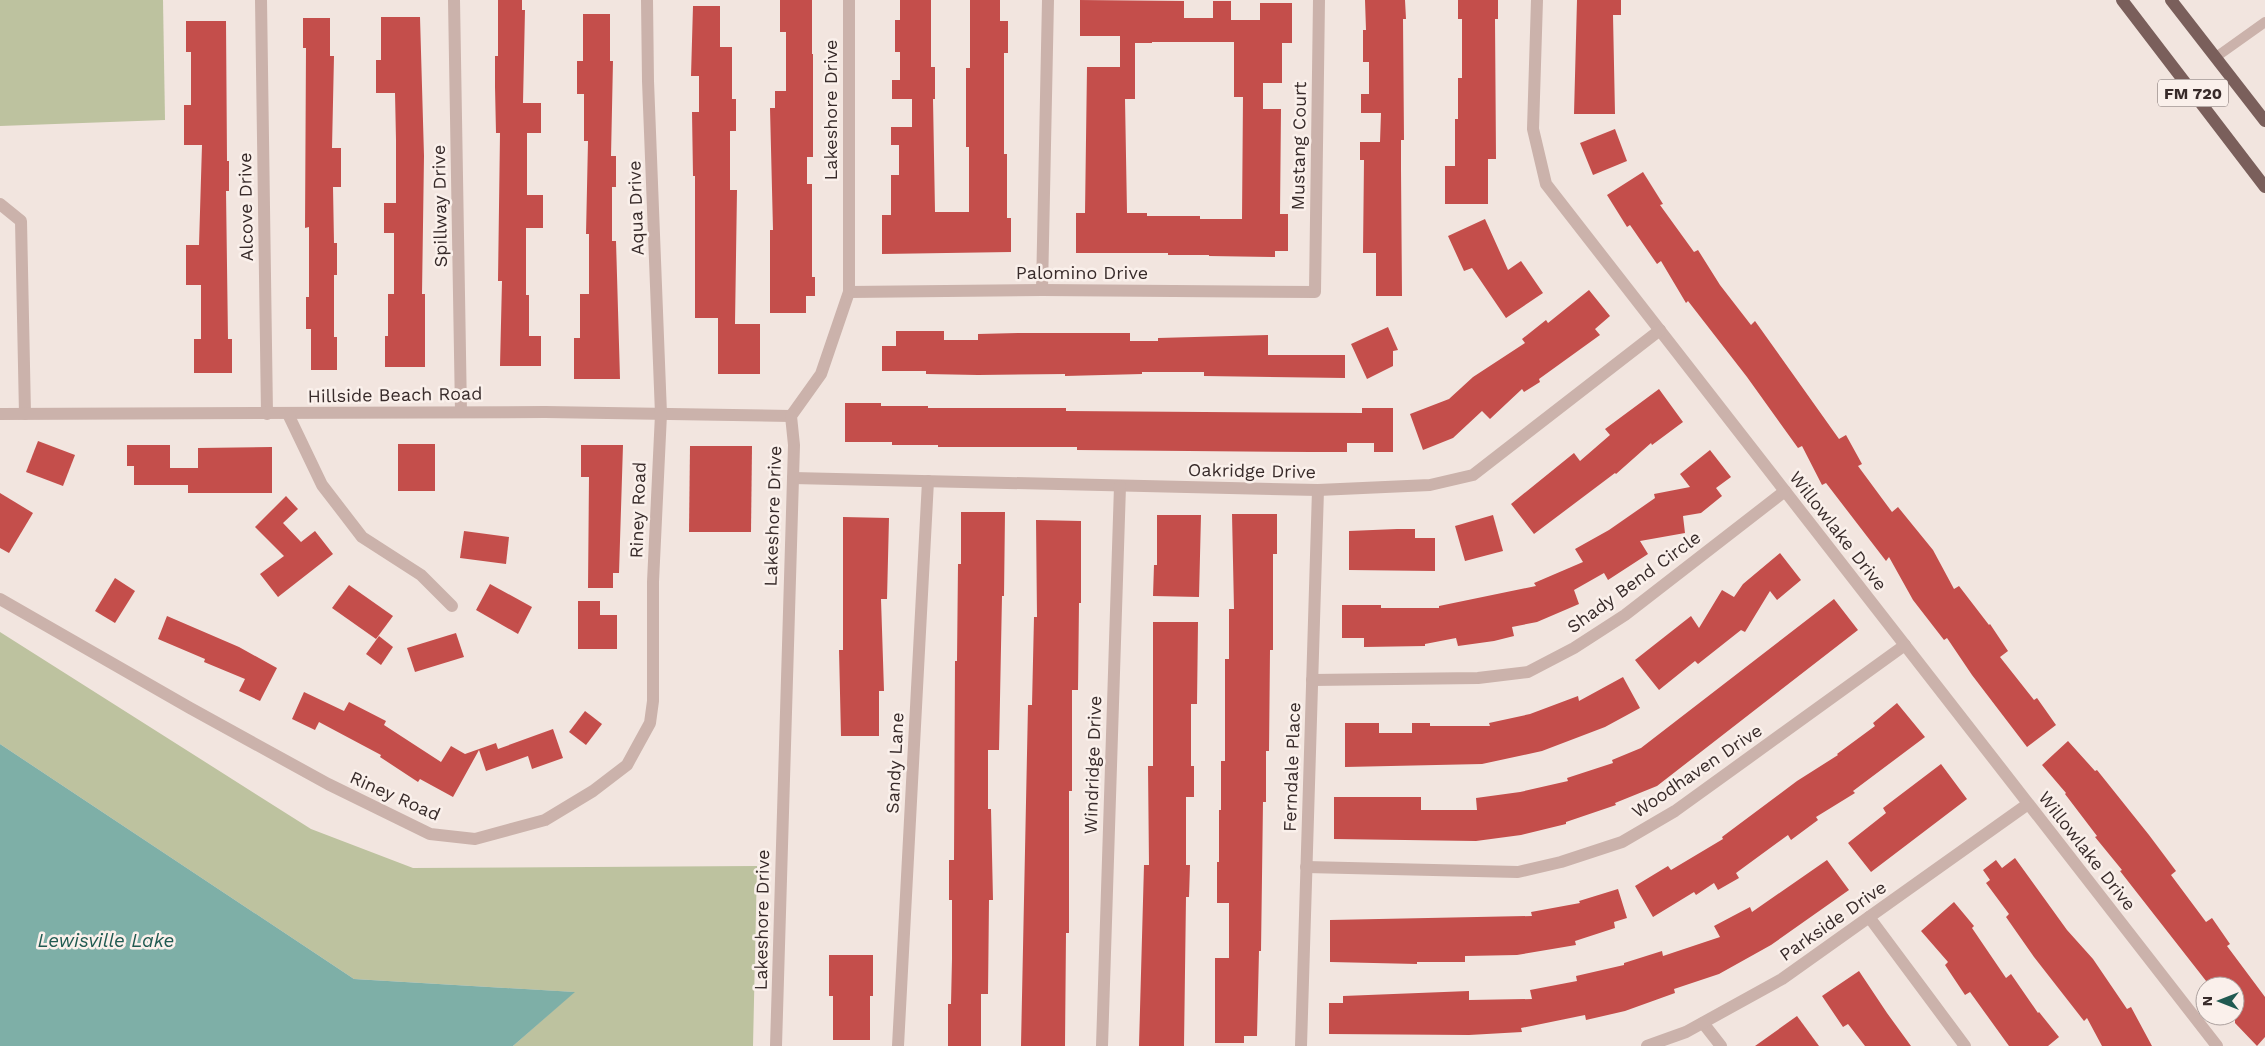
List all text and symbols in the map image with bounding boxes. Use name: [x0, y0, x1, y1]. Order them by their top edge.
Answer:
street label: Lakeshore Drive: [820, 40, 841, 181]
road number: FM 720: [2158, 80, 2228, 106]
street label: Mustang Court: [1287, 81, 1310, 211]
street label: Spillway Drive: [428, 145, 451, 267]
street label: Alcove Drive: [234, 152, 257, 262]
street label: Aqua Drive: [623, 160, 648, 256]
street label: Palomino Drive: [1016, 262, 1148, 283]
street label: Hillside Beach Road: [307, 382, 483, 407]
street label: Lakeshore Drive: [760, 445, 785, 587]
street label: Oakridge Drive: [1188, 459, 1316, 482]
street label: Riney Road: [625, 461, 650, 559]
street label: Willowlake Drive: [1785, 467, 1891, 594]
street label: Shady Bend Circle: [1563, 526, 1705, 637]
street label: Windridge Drive: [1080, 695, 1105, 835]
street label: Ferndale Place: [1279, 702, 1304, 832]
street label: Sandy Lane: [881, 712, 908, 814]
street label: Woodhaven Drive: [1628, 719, 1766, 822]
street label: Riney Road: [347, 766, 444, 825]
street label: Willowlake Drive: [2034, 787, 2140, 914]
street label: Lakeshore Drive: [750, 849, 773, 991]
street label: Parkside Drive: [1775, 876, 1890, 965]
water label: Lewisville Lake: [38, 929, 174, 952]
north arrow: [2195, 976, 2245, 1026]
text: N: [2199, 996, 2215, 1006]

